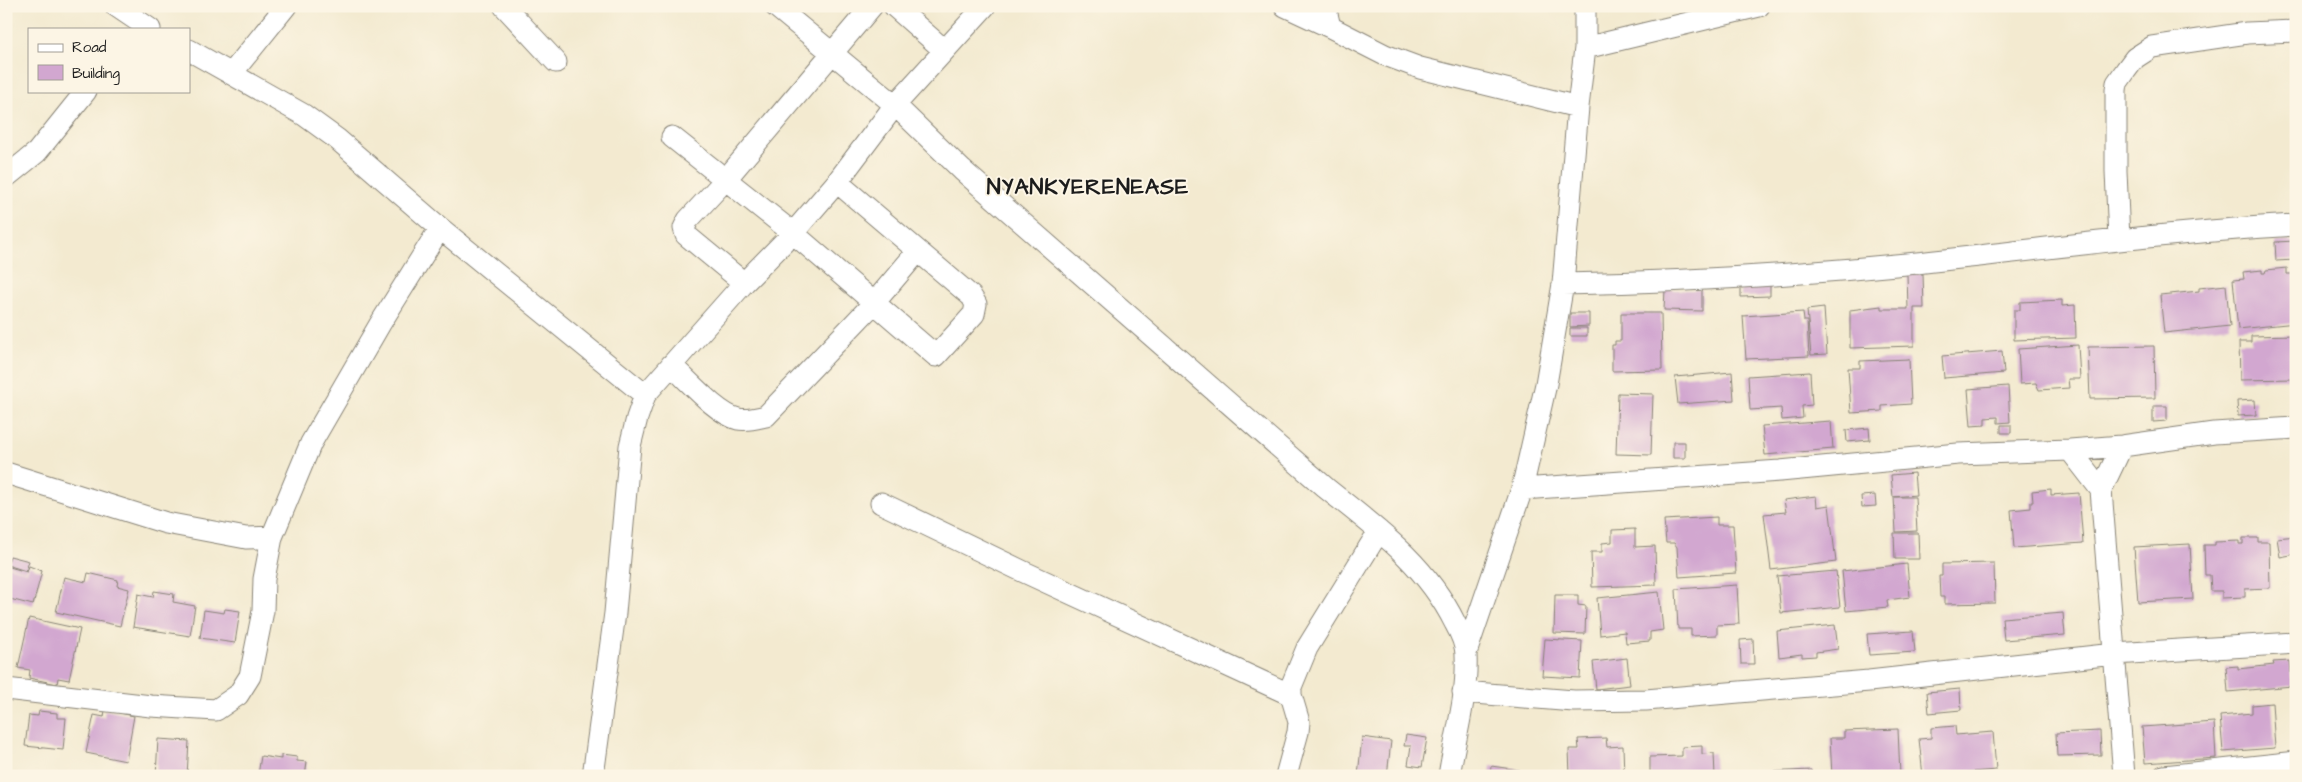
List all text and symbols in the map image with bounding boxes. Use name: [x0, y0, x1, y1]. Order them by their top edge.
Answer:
legend: [28, 28, 190, 92]
text: Road: [72, 37, 107, 58]
text: Building: [72, 63, 120, 85]
district label: NYANKYERENEASE: [987, 172, 1189, 203]

